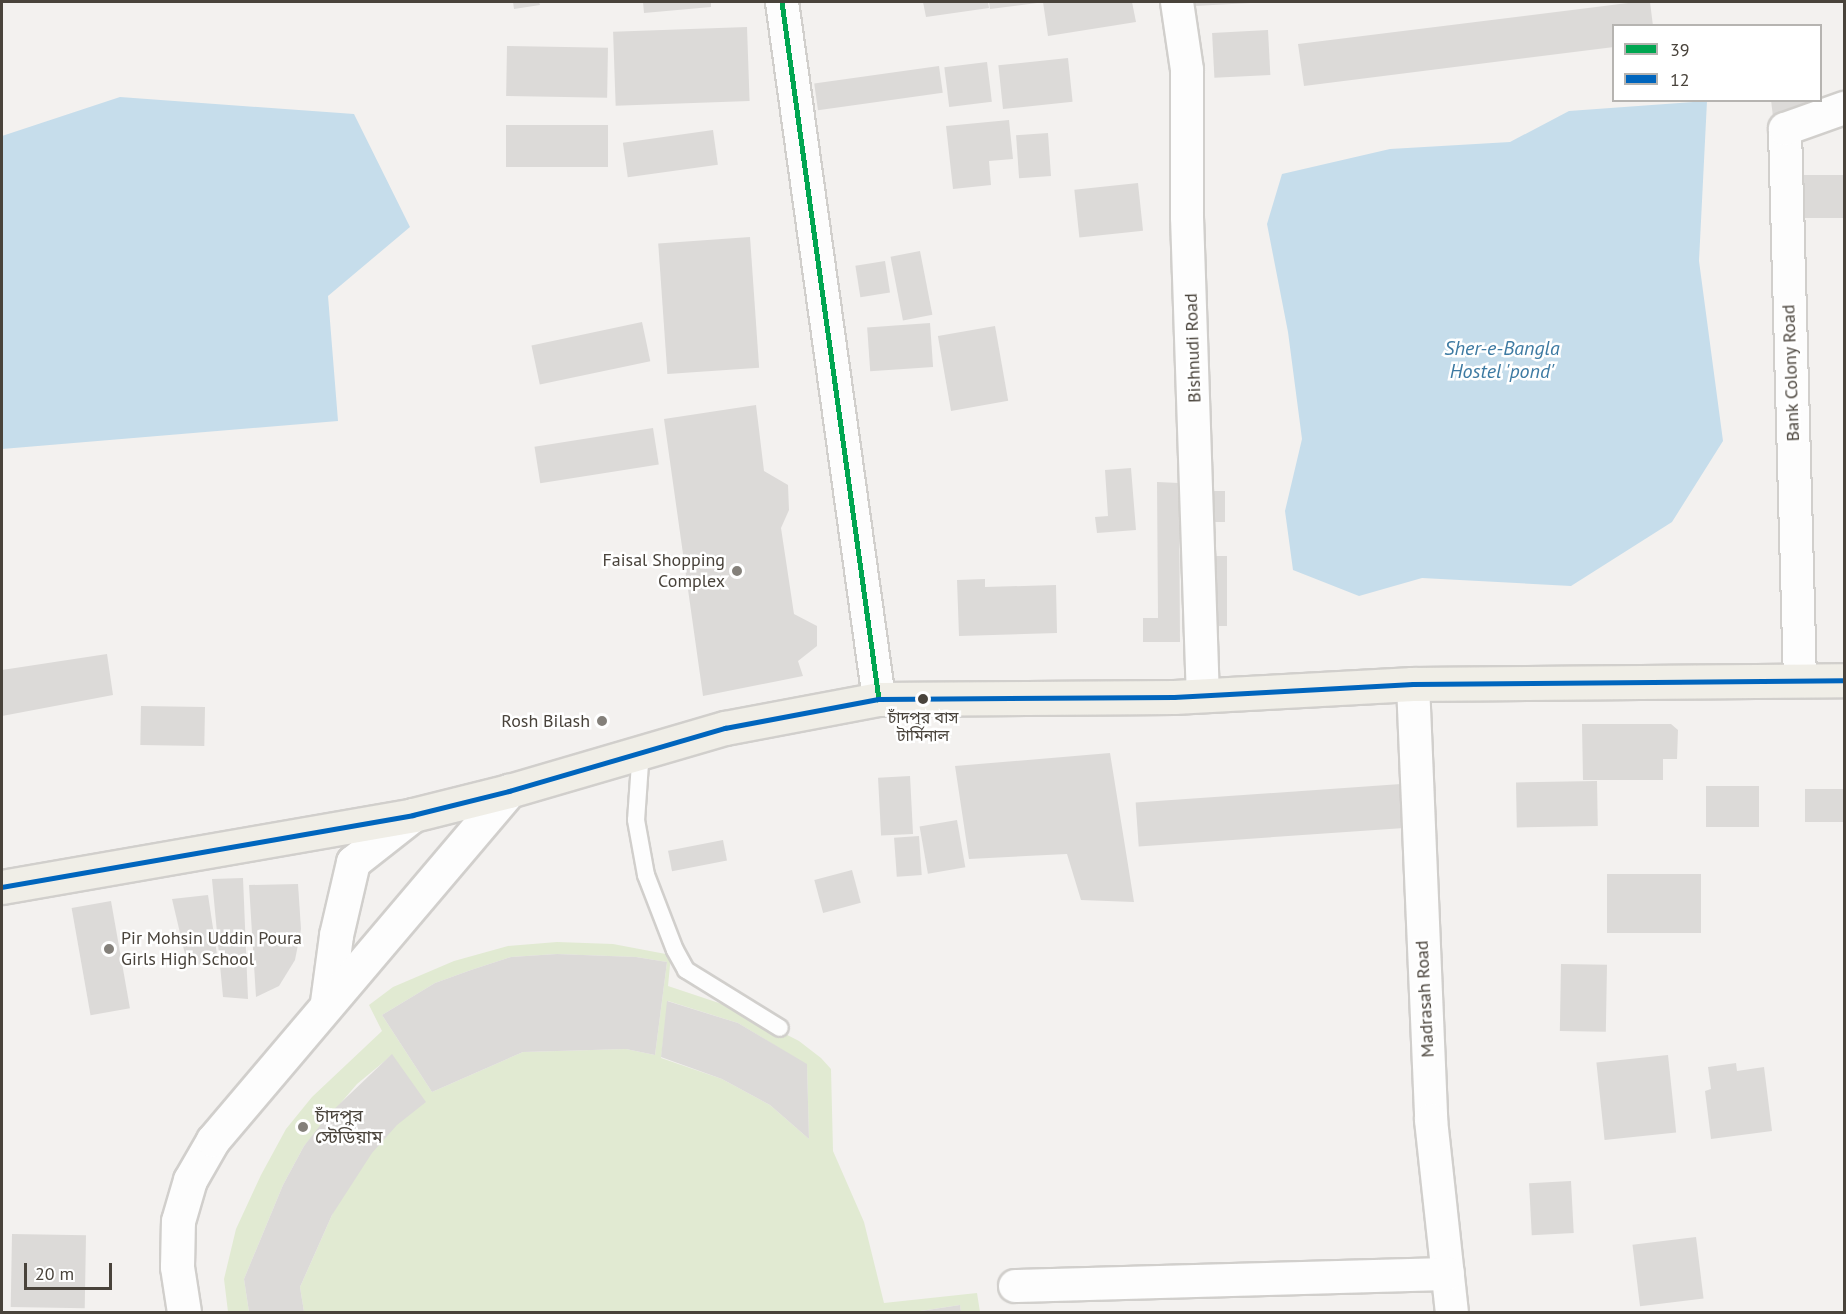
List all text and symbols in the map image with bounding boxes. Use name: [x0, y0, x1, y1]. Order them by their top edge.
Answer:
legend: [1612, 24, 1822, 102]
text: 39: [1670, 38, 1690, 61]
text: 12: [1670, 68, 1690, 91]
street label: Bishnudi Road: [1180, 293, 1206, 403]
street label: Bank Colony Road: [1778, 304, 1804, 442]
water label: Sher-e-Bangla Hostel 'pond': [1444, 337, 1560, 384]
place label: Faisal Shopping Complex: [603, 550, 725, 592]
marker: Faisal Shopping Complex: [730, 564, 744, 578]
marker: চাঁদপুর বাস টার্মিনাল: [917, 693, 929, 705]
place label: চাঁদপুর বাস টার্মিনাল: [888, 707, 958, 745]
place label: Rosh Bilash: [501, 710, 590, 732]
marker: Rosh Bilash: [595, 714, 609, 728]
place label: Pir Mohsin Uddin Poura Girls High School: [121, 928, 302, 970]
street label: Madrasah Road: [1411, 940, 1439, 1058]
marker: Pir Mohsin Uddin Poura Girls High School: [102, 942, 116, 956]
place label: চাঁদপুর স্টেডিয়াম: [315, 1106, 382, 1148]
marker: চাঁদপুর স্টেডিয়াম: [296, 1120, 310, 1134]
scale bar: [27, 1251, 116, 1289]
text: 20 m: [35, 1262, 74, 1285]

